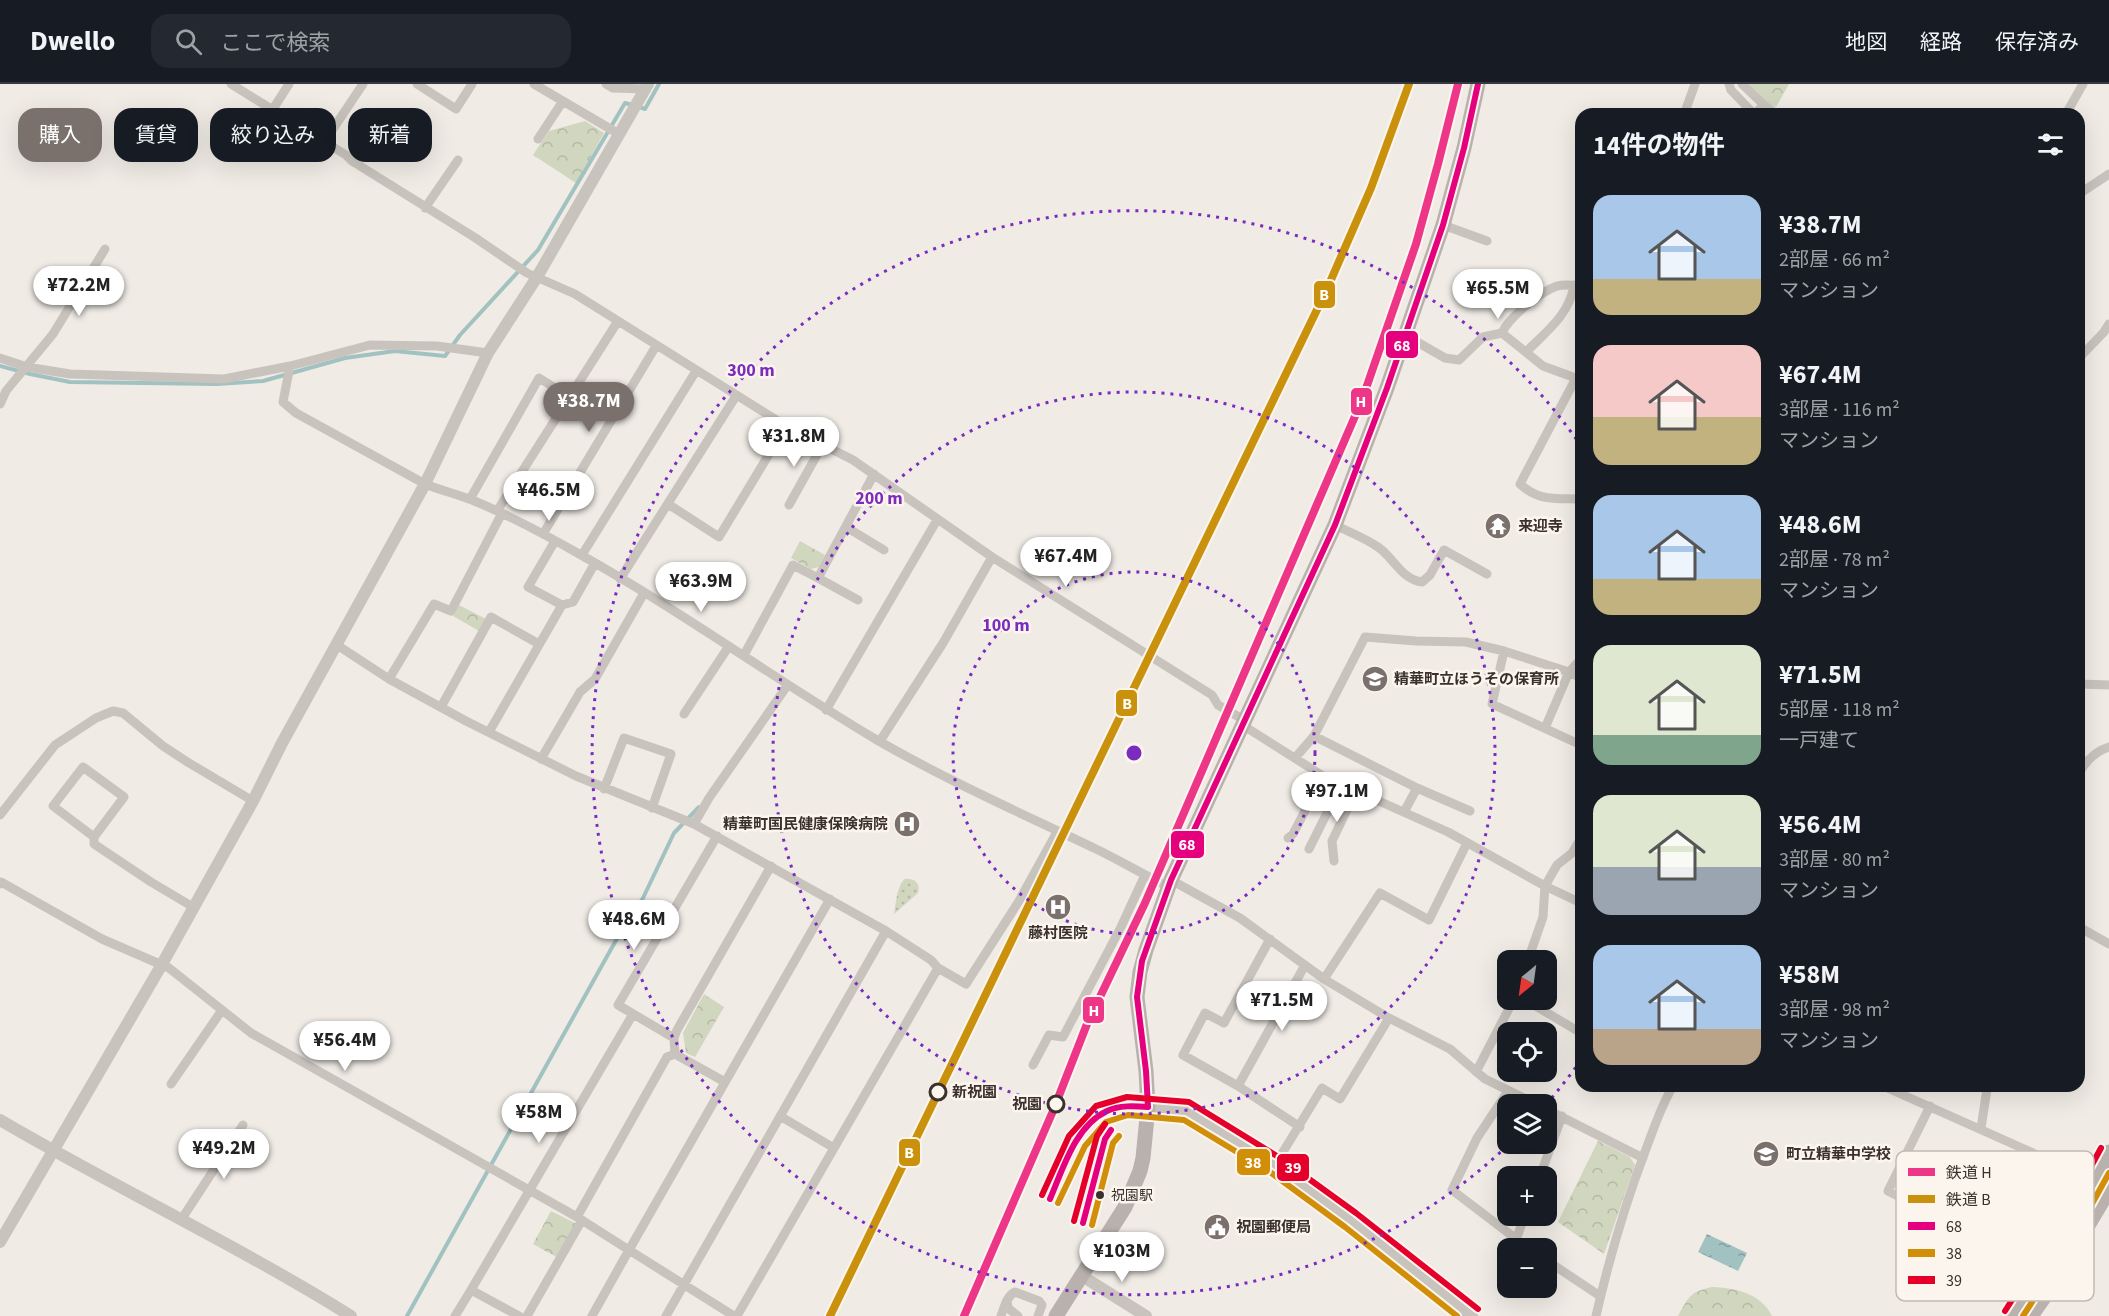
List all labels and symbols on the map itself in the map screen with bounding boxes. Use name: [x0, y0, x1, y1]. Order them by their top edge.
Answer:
pin: ¥72.2M: [30, 266, 128, 317]
pin: ¥65.5M: [1449, 269, 1547, 320]
line badge: B: [1313, 280, 1336, 309]
text: B: [1319, 284, 1329, 306]
line badge: 68: [1385, 330, 1419, 359]
text: 68: [1394, 335, 1410, 357]
text: 300 m: [727, 358, 775, 383]
pin: ¥38.7M: [540, 382, 638, 433]
line badge: H: [1350, 387, 1373, 416]
text: H: [1356, 391, 1366, 413]
pin: ¥31.8M: [745, 417, 843, 468]
pin: ¥46.5M: [500, 471, 598, 522]
text: 200 m: [855, 486, 903, 511]
temple icon: 来迎寺: [1483, 511, 1513, 541]
place label: 来迎寺: [1518, 516, 1563, 537]
pin: ¥67.4M: [1017, 537, 1115, 588]
pin: ¥63.9M: [652, 562, 750, 613]
text: 100 m: [982, 613, 1030, 638]
school or university icon: 精華町立ほうその保育所: [1360, 664, 1390, 694]
place label: 精華町立ほうその保育所: [1394, 669, 1559, 690]
line badge: B: [1115, 689, 1138, 717]
text: B: [1122, 693, 1132, 715]
centre of rings: [1124, 743, 1144, 763]
pin: ¥97.1M: [1288, 772, 1386, 823]
hospital icon: 精華町国民健康保険病院: [892, 809, 922, 839]
place label: 精華町国民健康保険病院: [723, 814, 888, 835]
line badge: 68: [1170, 830, 1205, 859]
text: 68: [1179, 834, 1195, 856]
hospital icon: 藤村医院: [1043, 892, 1073, 922]
pin: ¥48.6M: [585, 900, 683, 951]
place label: 藤村医院: [1028, 923, 1088, 944]
north arrow: [1497, 950, 1557, 1010]
pin: ¥71.5M: [1233, 981, 1331, 1032]
line badge: H: [1082, 996, 1105, 1024]
text: H: [1089, 1000, 1099, 1022]
pin: ¥56.4M: [296, 1021, 394, 1072]
place label: 新祝園: [952, 1082, 997, 1103]
marker: 新祝園: [929, 1083, 947, 1101]
pin: ¥58M: [503, 1093, 575, 1144]
place label: 祝園: [1012, 1094, 1042, 1115]
marker: 祝園: [1047, 1095, 1065, 1113]
pin: ¥49.2M: [175, 1129, 273, 1180]
line badge: B: [898, 1138, 921, 1167]
school or university icon: 町立精華中学校: [1751, 1139, 1781, 1169]
text: B: [904, 1142, 914, 1164]
place label: 町立精華中学校: [1786, 1144, 1891, 1165]
line badge: 38: [1236, 1148, 1271, 1176]
legend: [1896, 1151, 2094, 1301]
text: 38: [1245, 1152, 1261, 1174]
line badge: 39: [1276, 1153, 1310, 1182]
text: 39: [1285, 1157, 1301, 1179]
text: 鉄道 H: [1946, 1162, 1992, 1184]
place label: 祝園駅: [1111, 1186, 1153, 1206]
marker: 祝園駅: [1094, 1189, 1106, 1201]
text: 鉄道 B: [1946, 1189, 1991, 1211]
public building icon: 祝園郵便局: [1202, 1212, 1232, 1242]
text: 68: [1946, 1216, 1962, 1238]
place label: 祝園郵便局: [1236, 1217, 1311, 1238]
pin: ¥103M: [1080, 1232, 1164, 1283]
text: 38: [1946, 1243, 1962, 1265]
text: 39: [1946, 1270, 1962, 1292]

